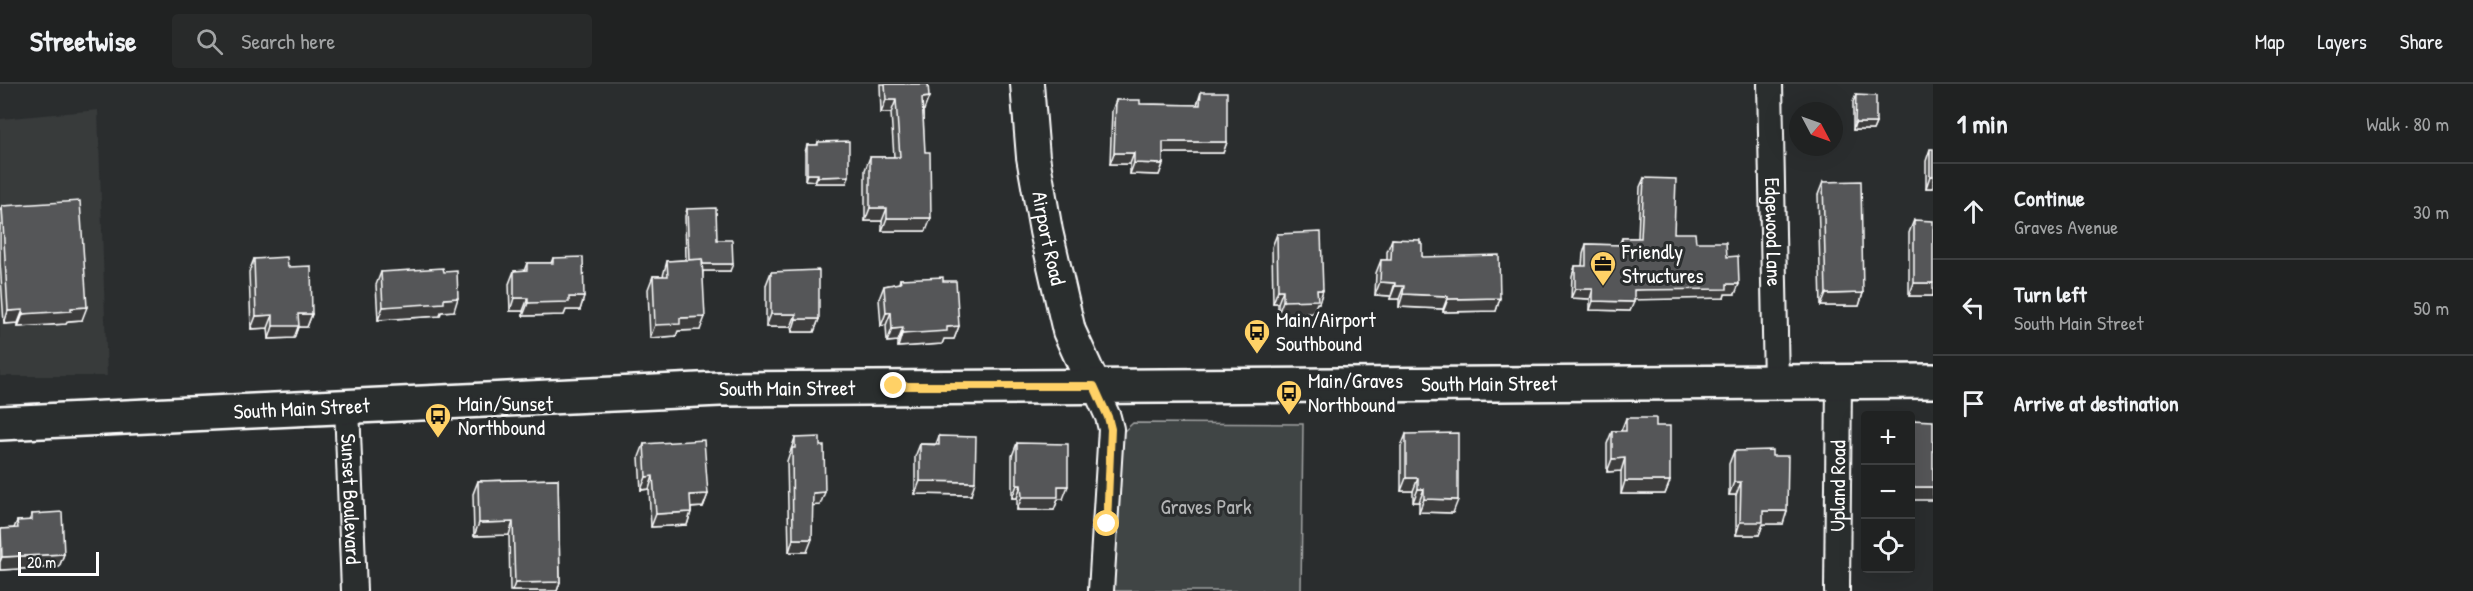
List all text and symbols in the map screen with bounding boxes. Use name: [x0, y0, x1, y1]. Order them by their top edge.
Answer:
search box: [172, 14, 592, 68]
text: Streetwise: [30, 22, 136, 60]
icon: search: [193, 25, 226, 58]
text: Search here: [241, 26, 335, 56]
text: Map: [2255, 27, 2284, 56]
text: Layers: [2317, 27, 2367, 56]
text: Share: [2400, 27, 2443, 56]
north arrow: [1789, 102, 1843, 156]
text: 1 min: [1957, 106, 2008, 141]
text: Walk · 80 m: [2366, 110, 2449, 137]
street label: Edgewood Lane: [1758, 177, 1789, 287]
text: Continue: [2014, 183, 2085, 213]
street label: Airport Road: [1025, 189, 1073, 288]
icon: ahead: [1957, 195, 1990, 228]
text: 30 m: [2413, 198, 2449, 225]
text: Graves Avenue: [2014, 213, 2118, 240]
place label: Friendly Structures: [1621, 237, 1704, 290]
office icon: Friendly Structures: [1588, 249, 1618, 287]
text: Turn left: [2014, 279, 2087, 309]
icon: left: [1957, 291, 1990, 324]
text: 50 m: [2413, 294, 2449, 321]
place label: Main/Airport Southbound: [1276, 305, 1376, 358]
text: South Main Street: [2014, 309, 2144, 336]
bus stop icon: Main/Airport Southbound: [1242, 317, 1272, 355]
place label: Main/Graves Northbound: [1308, 366, 1403, 419]
street label: South Main Street: [1421, 368, 1558, 398]
route end: [880, 372, 906, 398]
street label: South Main Street: [719, 373, 856, 403]
bus stop icon: Main/Graves Northbound: [1274, 378, 1304, 416]
icon: arrive: [1957, 387, 1990, 420]
text: Arrive at destination: [2014, 388, 2179, 418]
place label: Main/Sunset Northbound: [458, 389, 554, 442]
street label: South Main Street: [233, 391, 371, 426]
bus stop icon: Main/Sunset Northbound: [423, 401, 453, 439]
map controls: [1861, 411, 1915, 573]
button: +: [1861, 411, 1915, 465]
street label: Sunset Boulevard: [334, 433, 368, 565]
street label: Upland Road: [1823, 440, 1852, 532]
button: −: [1861, 465, 1915, 519]
park label: Graves Park: [1160, 492, 1252, 521]
route start: [1093, 510, 1119, 536]
button: locate: [1861, 519, 1915, 573]
scale bar: [18, 549, 99, 576]
text: 20 m: [27, 551, 56, 573]

